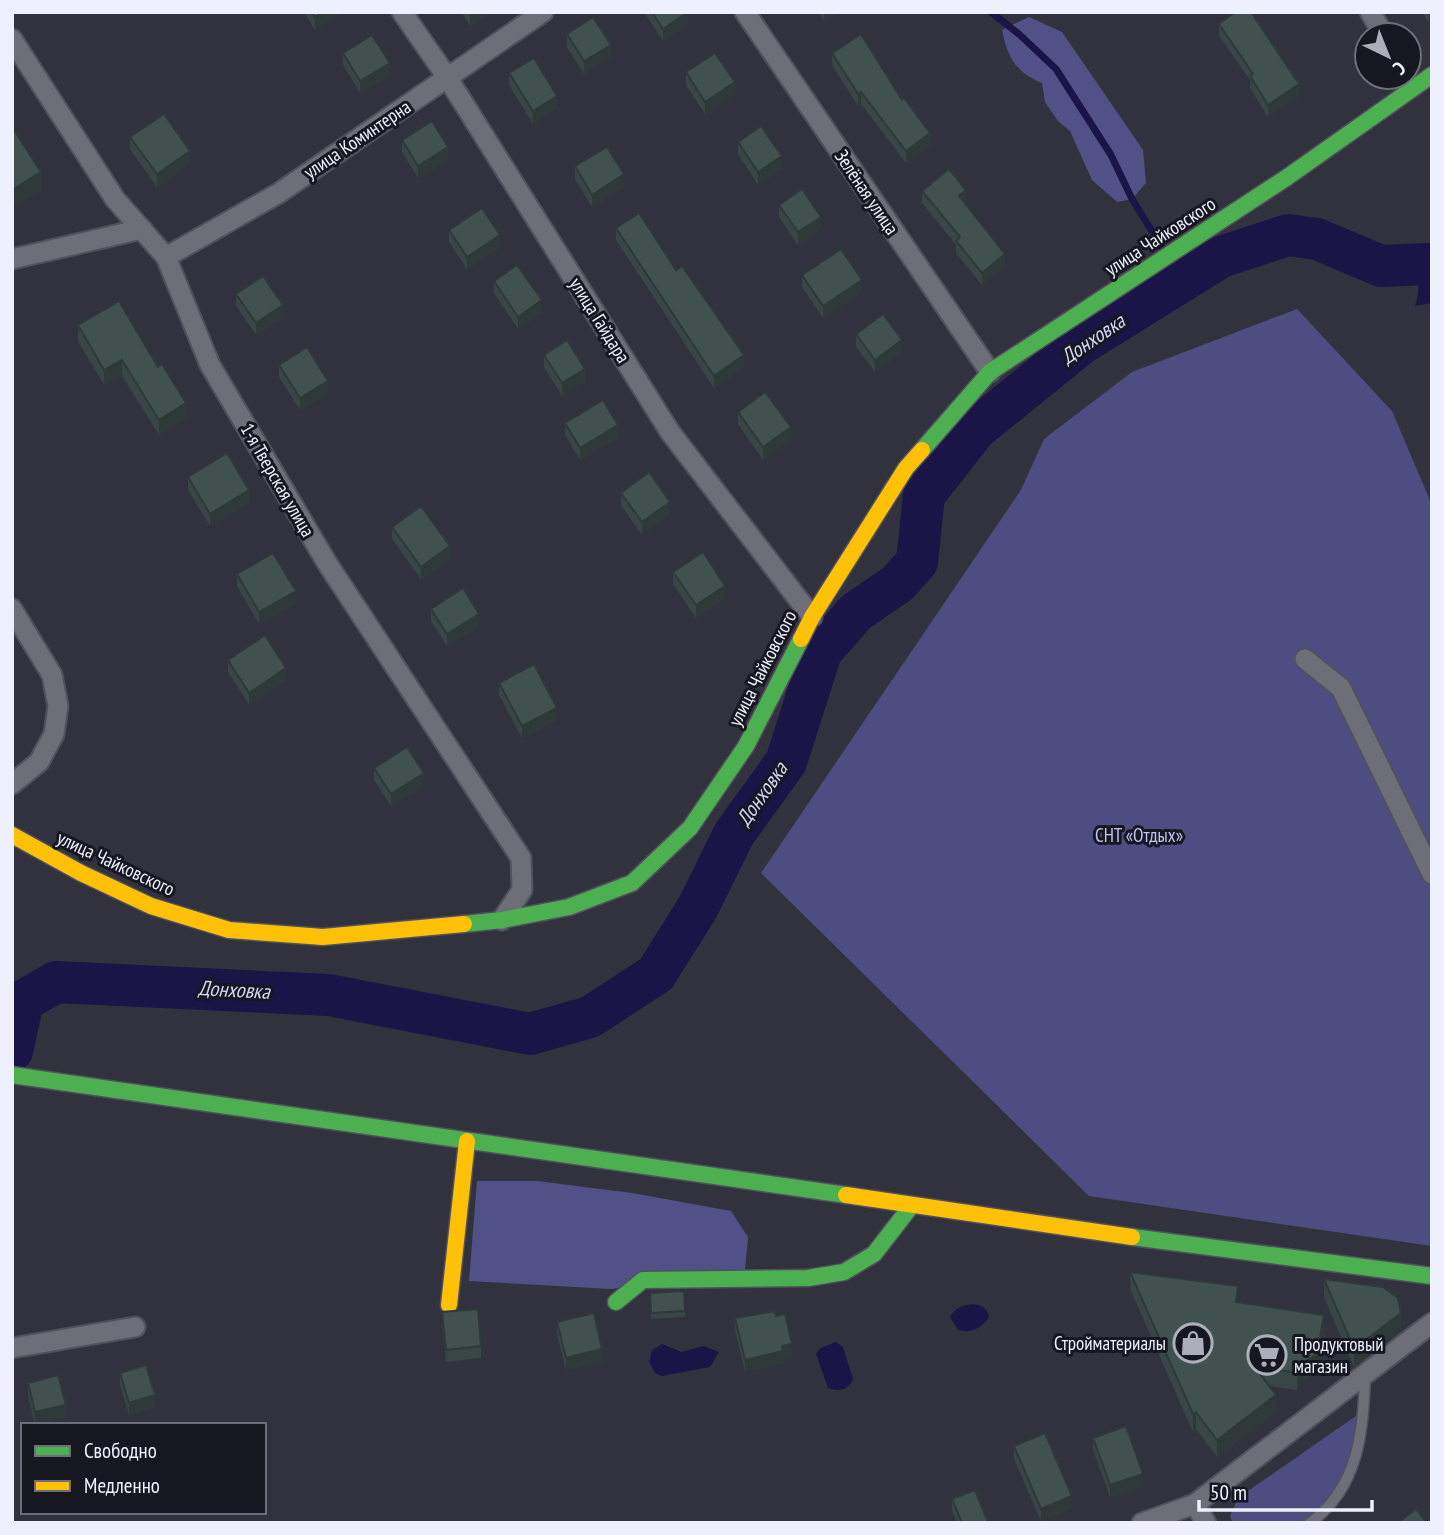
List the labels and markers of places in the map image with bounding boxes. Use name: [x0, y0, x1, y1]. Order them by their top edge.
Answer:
shop icon: Стройматериалы: [1172, 1322, 1214, 1364]
place label: Стройматериалы: [1054, 1331, 1166, 1355]
place label: Продуктовый магазин: [1294, 1332, 1384, 1378]
supermarket icon: Продуктовый магазин: [1246, 1334, 1288, 1376]

